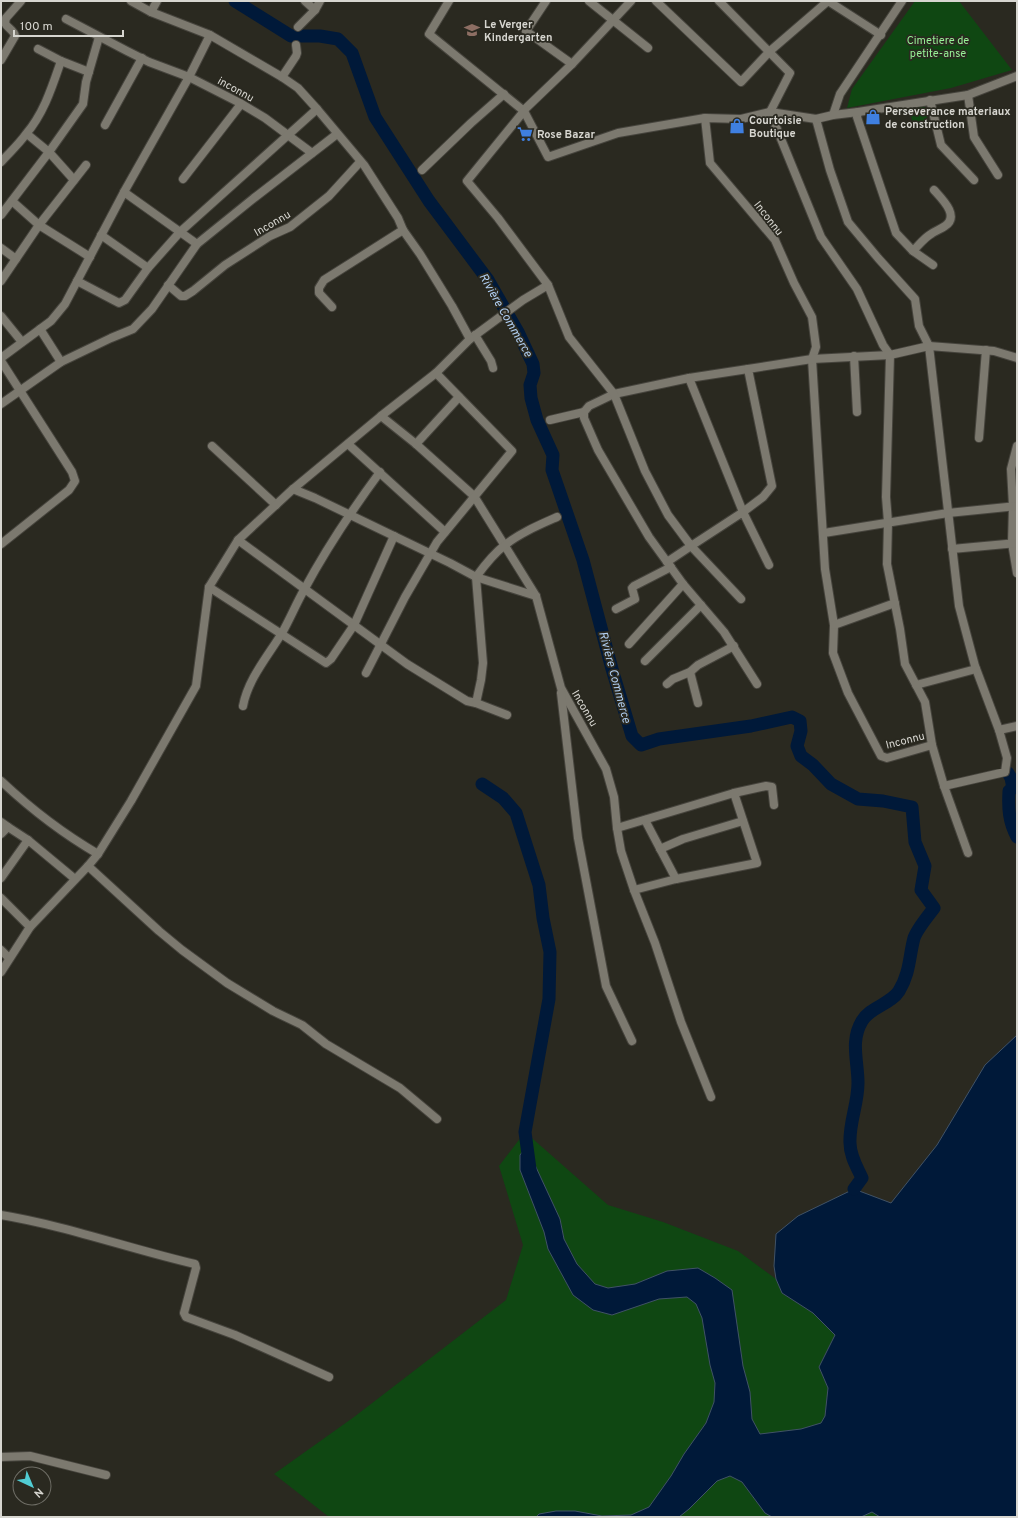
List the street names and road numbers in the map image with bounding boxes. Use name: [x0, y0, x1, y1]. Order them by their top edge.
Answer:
street label: inconnu: [215, 74, 256, 106]
street label: Inconnu: [750, 199, 786, 239]
street label: Inconnu: [252, 208, 293, 240]
street label: Inconnu: [568, 688, 600, 729]
street label: Inconnu: [884, 729, 926, 753]

